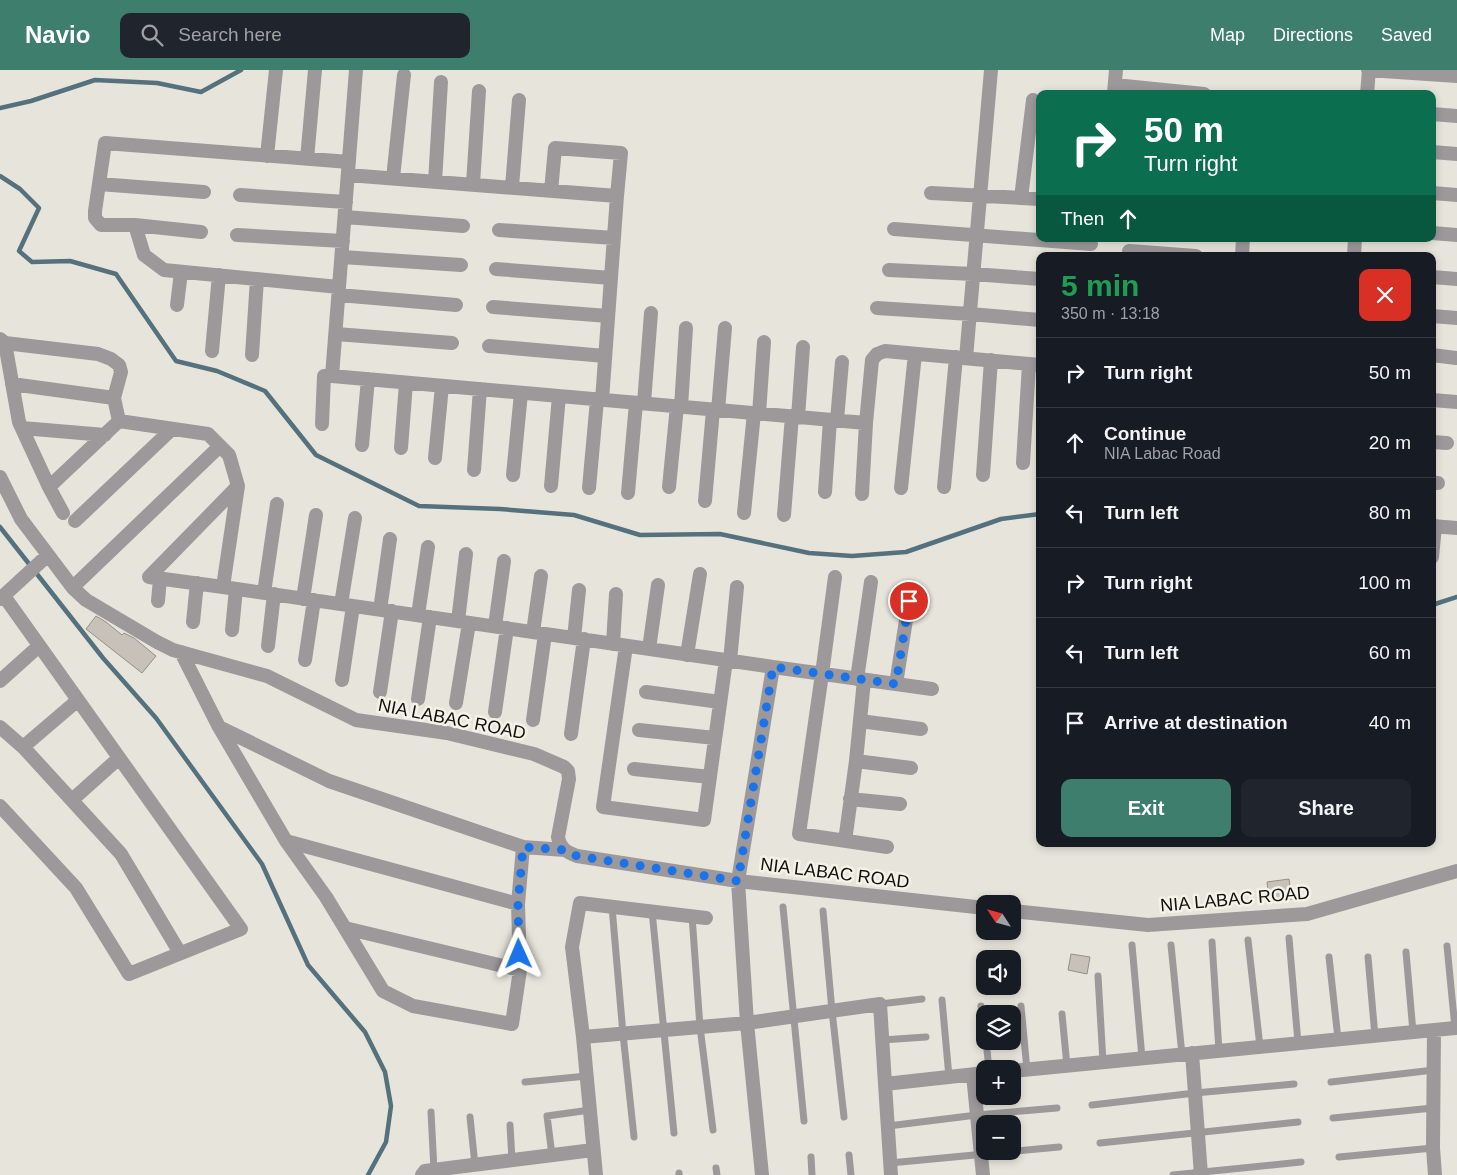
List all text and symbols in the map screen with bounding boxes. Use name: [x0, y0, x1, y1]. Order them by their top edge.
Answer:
search box: [120, 13, 470, 58]
text: Navio: [25, 21, 90, 48]
icon: search: [138, 21, 166, 49]
text: Search here: [178, 24, 282, 45]
text: Map: [1210, 25, 1245, 45]
text: Directions: [1273, 25, 1353, 45]
text: Saved: [1381, 25, 1432, 45]
icon: right: [1061, 110, 1126, 175]
text: 50 m: [1144, 110, 1224, 149]
text: Turn right: [1144, 151, 1237, 176]
icon: ahead: [1114, 205, 1142, 233]
text: Then: [1061, 208, 1104, 229]
text: 5 min: [1061, 269, 1139, 302]
button: close: [1359, 269, 1411, 321]
text: 350 m · 13:18: [1061, 305, 1160, 322]
icon: right: [1061, 359, 1089, 387]
text: Turn right: [1104, 362, 1192, 383]
text: 50 m: [1369, 362, 1411, 383]
text: Continue: [1104, 423, 1186, 444]
icon: ahead: [1061, 429, 1089, 457]
text: 20 m: [1369, 432, 1411, 453]
text: NIA Labac Road: [1104, 445, 1221, 462]
icon: left: [1061, 499, 1089, 527]
text: Turn left: [1104, 502, 1179, 523]
text: 80 m: [1369, 502, 1411, 523]
icon: right: [1061, 569, 1089, 597]
text: Turn right: [1104, 572, 1192, 593]
text: 100 m: [1358, 572, 1411, 593]
pin: [888, 580, 930, 622]
icon: arrive: [895, 587, 923, 615]
icon: left: [1061, 639, 1089, 667]
text: Turn left: [1104, 642, 1179, 663]
text: 60 m: [1369, 642, 1411, 663]
street label: NIA LABAC ROAD: [376, 695, 528, 743]
icon: arrive: [1061, 709, 1089, 737]
text: Arrive at destination: [1104, 712, 1288, 733]
text: 40 m: [1369, 712, 1411, 733]
button: Exit: [1061, 779, 1231, 837]
button: Share: [1241, 779, 1411, 837]
street label: NIA LABAC ROAD: [759, 854, 911, 892]
street label: NIA LABAC ROAD: [1159, 882, 1311, 916]
north arrow: [976, 895, 1021, 940]
map controls: [976, 895, 1021, 1160]
position arrow: [492, 927, 544, 979]
button: sound: [976, 950, 1021, 995]
button: layers: [976, 1005, 1021, 1050]
button: +: [976, 1060, 1021, 1105]
button: −: [976, 1115, 1021, 1160]

